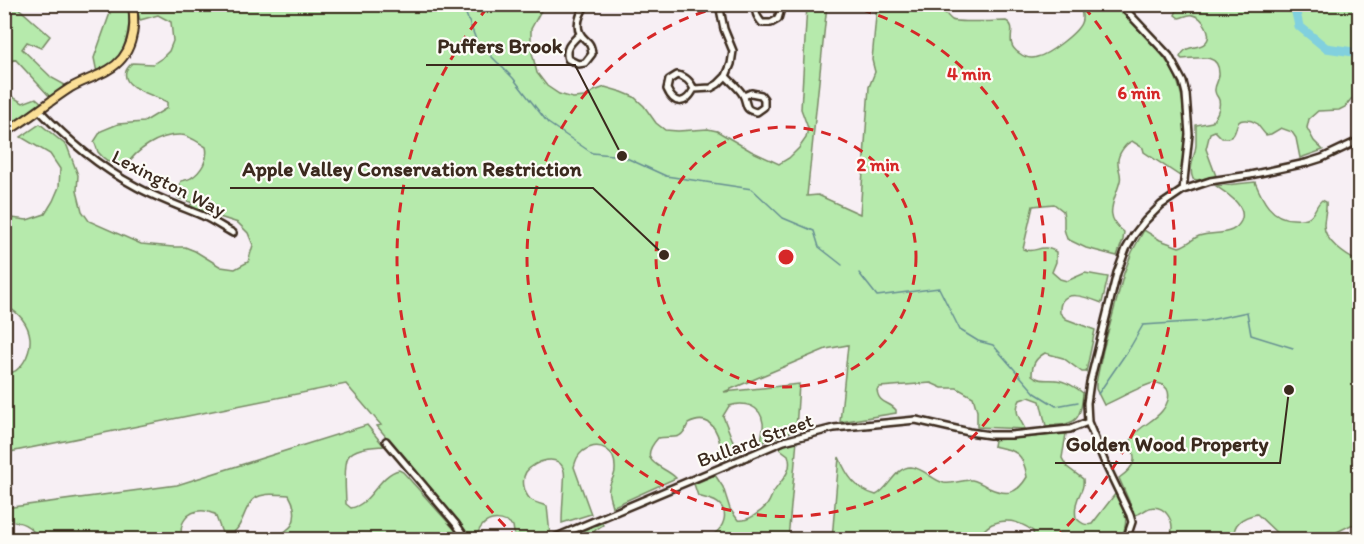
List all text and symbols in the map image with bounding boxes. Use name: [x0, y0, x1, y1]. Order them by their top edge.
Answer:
callout: Puffers Brook: [426, 26, 575, 65]
text: Puffers Brook: [437, 33, 564, 58]
text: 4 min: [947, 63, 992, 85]
text: 6 min: [1118, 82, 1161, 104]
street label: Lexington Way: [108, 144, 230, 222]
callout: Apple Valley Conservation Restriction: [230, 149, 593, 188]
text: 2 min: [857, 154, 900, 176]
text: Apple Valley Conservation Restriction: [241, 156, 582, 182]
centre of rings: [776, 247, 796, 267]
street label: Bullard Street: [694, 408, 816, 472]
callout: Golden Wood Property: [1055, 424, 1280, 463]
text: Golden Wood Property: [1066, 431, 1269, 457]

